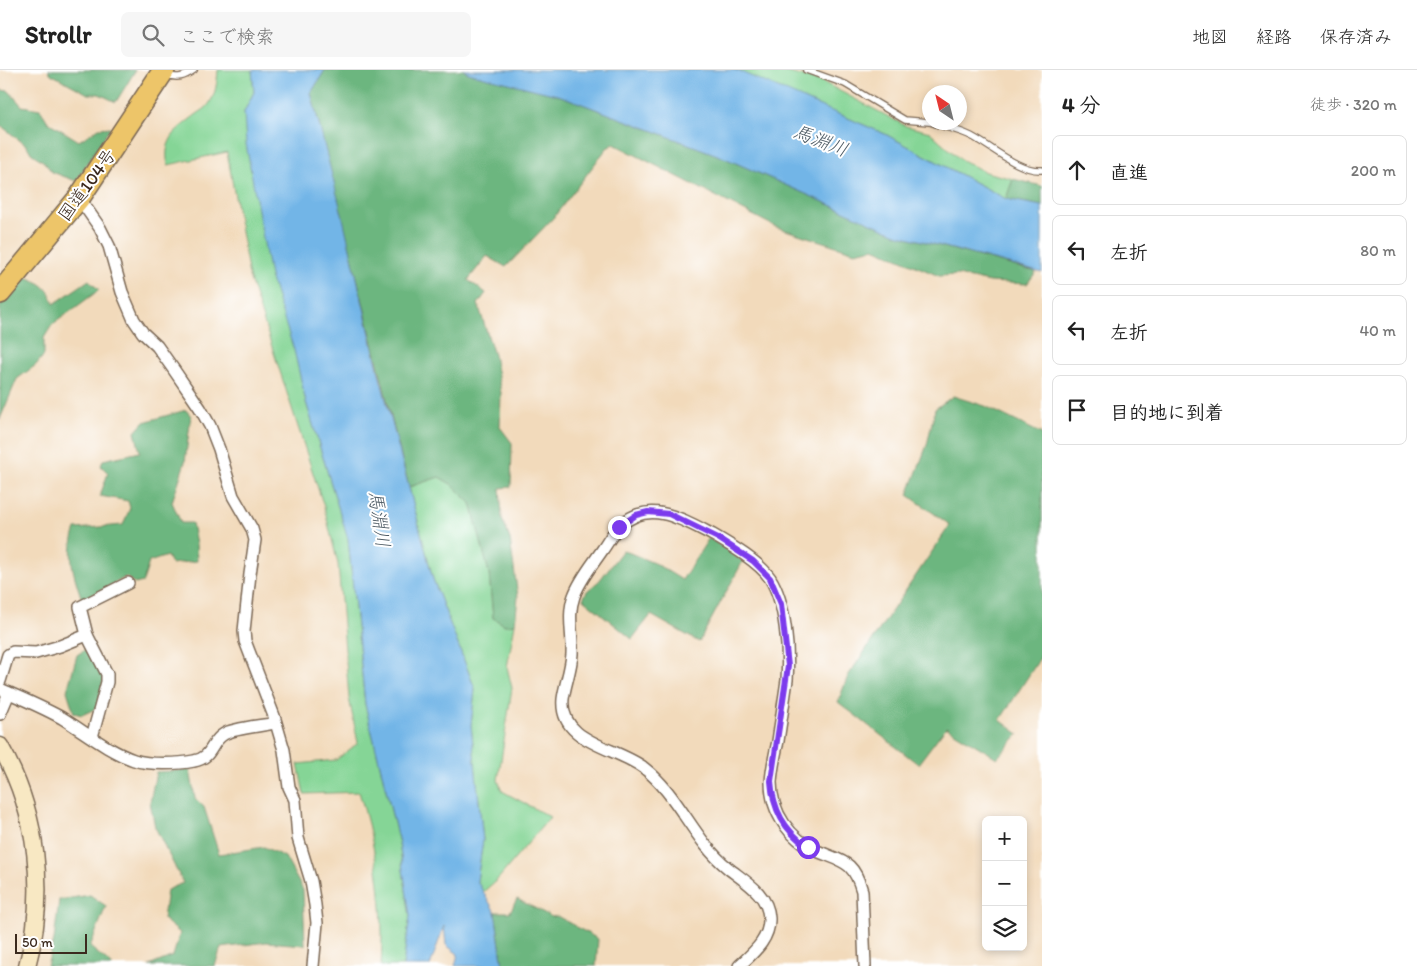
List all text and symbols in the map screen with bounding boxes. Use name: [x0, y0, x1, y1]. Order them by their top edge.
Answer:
search box: [121, 12, 471, 57]
text: Strollr: [25, 20, 91, 49]
icon: search: [139, 21, 167, 49]
text: ここで検索: [179, 25, 275, 48]
text: 地図: [1192, 26, 1228, 48]
text: 経路: [1256, 26, 1292, 48]
text: 保存済み: [1320, 26, 1392, 48]
north arrow: [922, 85, 967, 130]
text: 4 分: [1062, 92, 1100, 117]
text: 徒歩 · 320 m: [1310, 95, 1397, 114]
water label: 馬淵川: [790, 120, 852, 161]
street label: 国道104号: [53, 144, 121, 226]
icon: ahead: [1063, 156, 1091, 184]
text: 直進: [1110, 161, 1148, 184]
text: 200 m: [1351, 161, 1396, 180]
icon: left: [1063, 236, 1091, 264]
text: 左折: [1110, 241, 1148, 264]
text: 80 m: [1360, 241, 1396, 260]
icon: left: [1063, 316, 1091, 344]
text: 左折: [1110, 321, 1148, 344]
text: 40 m: [1359, 321, 1396, 340]
icon: arrive: [1063, 396, 1091, 424]
text: 目的地に到着: [1110, 401, 1224, 424]
water label: 馬淵川: [364, 489, 395, 549]
route end: [608, 516, 631, 539]
map controls: [982, 816, 1027, 951]
button: +: [982, 816, 1027, 861]
route start: [797, 836, 820, 859]
button: −: [982, 861, 1027, 906]
button: layers: [982, 906, 1027, 951]
scale bar: [15, 931, 88, 954]
text: 50 m: [22, 934, 53, 951]

